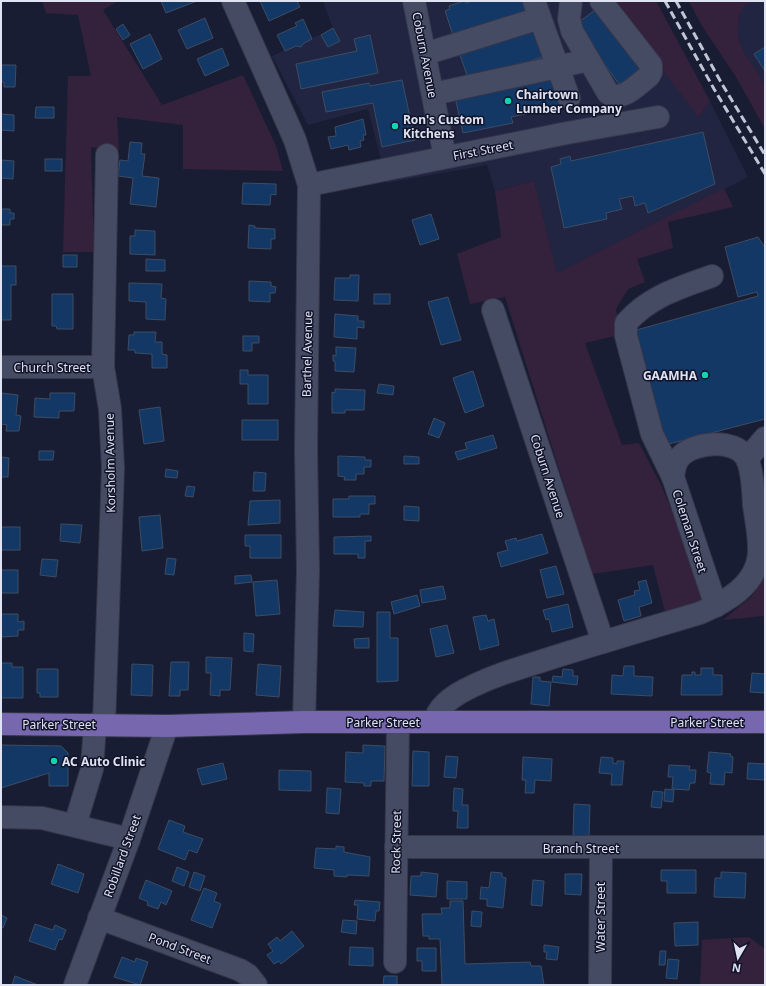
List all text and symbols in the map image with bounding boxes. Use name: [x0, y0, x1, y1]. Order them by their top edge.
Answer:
street label: Coburn Avenue: [408, 11, 442, 100]
place label: Chairtown Lumber Company: [516, 86, 622, 117]
marker: Chairtown Lumber Company: [503, 96, 513, 106]
place label: Ron's Custom Kitchens: [403, 111, 484, 142]
marker: Ron's Custom Kitchens: [390, 121, 400, 131]
street label: First Street: [451, 136, 515, 164]
street label: Barthel Avenue: [298, 310, 316, 397]
street label: Church Street: [14, 359, 91, 376]
place label: GAAMHA: [643, 367, 698, 384]
marker: GAAMHA: [700, 370, 710, 380]
street label: Korsholm Avenue: [101, 413, 119, 513]
street label: Coburn Avenue: [526, 432, 570, 520]
street label: Coleman Street: [669, 487, 712, 575]
street label: Parker Street: [346, 714, 421, 731]
street label: Parker Street: [670, 714, 745, 731]
street label: Parker Street: [22, 716, 97, 733]
place label: AC Auto Clinic: [62, 753, 145, 770]
marker: AC Auto Clinic: [49, 756, 59, 766]
street label: Rock Street: [387, 809, 405, 874]
street label: Robillard Street: [99, 812, 145, 900]
street label: Branch Street: [543, 840, 620, 857]
street label: Water Street: [592, 881, 609, 952]
street label: Pond Street: [146, 928, 214, 968]
north arrow: [718, 938, 758, 978]
text: N: [731, 960, 742, 976]

